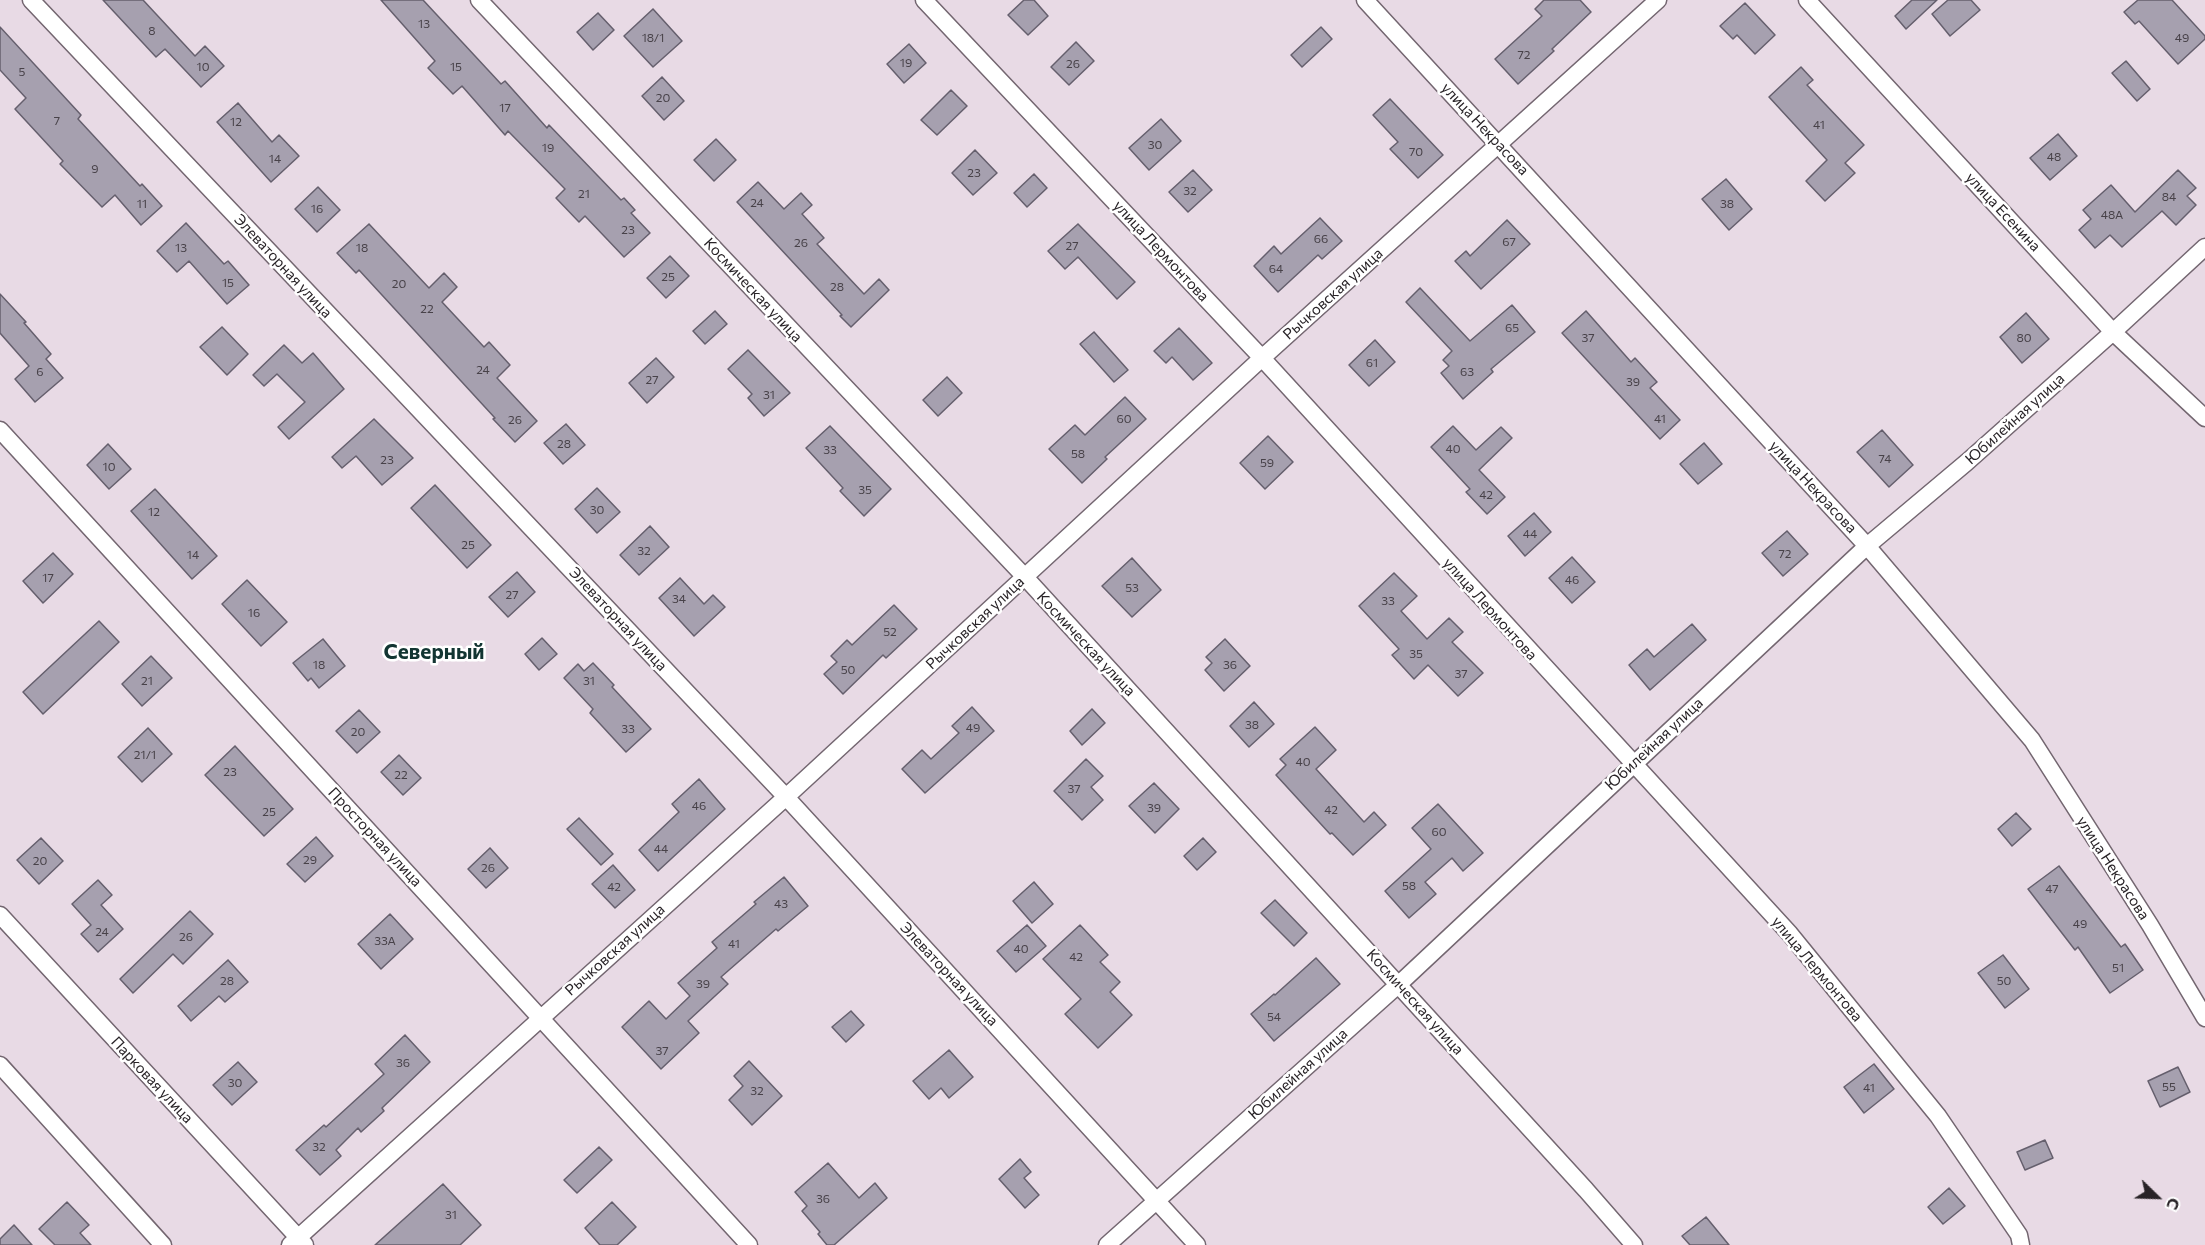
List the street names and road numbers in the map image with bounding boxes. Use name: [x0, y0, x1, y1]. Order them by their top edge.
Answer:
street label: улица Некрасова: [1438, 79, 1532, 179]
street label: улица Есенина: [1962, 169, 2044, 255]
street label: улица Лермонтова: [1110, 197, 1212, 305]
street label: Элеваторная улица: [230, 210, 336, 322]
street label: Космическая улица: [700, 234, 806, 346]
street label: Рычковская улица: [1279, 245, 1387, 343]
street label: Юбилейная улица: [1962, 370, 2068, 468]
street label: улица Некрасова: [1766, 437, 1860, 537]
street label: улица Лермонтова: [1439, 554, 1541, 664]
street label: Элеваторная улица: [565, 563, 671, 675]
street label: Рычковская улица: [922, 573, 1028, 673]
street label: Космическая улица: [1033, 588, 1139, 700]
street label: Юбилейная улица: [1601, 694, 1707, 794]
street label: Просторная улица: [324, 784, 426, 890]
street label: улица Некрасова: [2073, 813, 2153, 923]
street label: Рычковская улица: [561, 901, 669, 999]
street label: улица Лермонтова: [1768, 913, 1866, 1025]
street label: Элеваторная улица: [896, 918, 1002, 1030]
street label: Космическая улица: [1363, 945, 1467, 1059]
street label: Юбилейная улица: [1245, 1025, 1351, 1123]
street label: Парковая улица: [107, 1033, 197, 1127]

